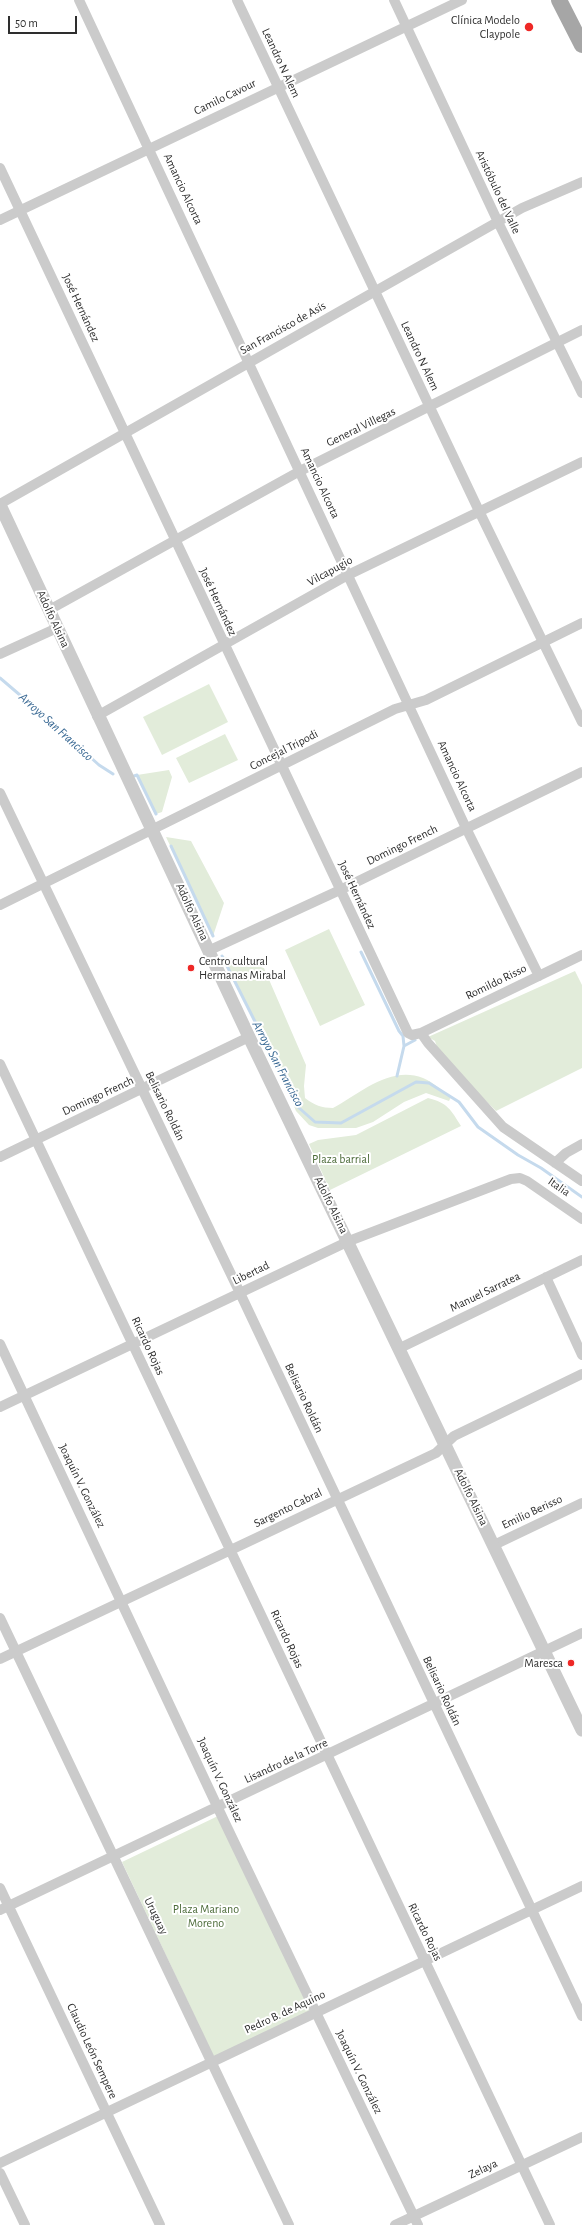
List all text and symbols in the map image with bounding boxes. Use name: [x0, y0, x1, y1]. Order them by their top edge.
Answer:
scale bar: [10, 8, 79, 34]
place label: Clínica Modelo Claypole: [451, 13, 520, 41]
text: 50 m: [15, 17, 38, 29]
marker: Clínica Modelo Claypole: [523, 21, 535, 33]
street label: Leandro N Alem: [259, 26, 303, 100]
street label: Camilo Cavour: [192, 76, 258, 118]
street label: Aristóbulo del Valle: [472, 148, 524, 236]
street label: Amancio Alcorta: [160, 151, 206, 227]
street label: José Hernández: [59, 272, 103, 344]
street label: San Francisco de Asís: [238, 298, 328, 358]
street label: Leandro N Alem: [398, 319, 442, 393]
street label: General Villegas: [324, 404, 398, 450]
street label: Amancio Alcorta: [297, 445, 343, 521]
street label: Vilcapugio: [305, 553, 355, 589]
street label: José Hernández: [196, 566, 240, 638]
street label: Adolfo Alsina: [33, 588, 73, 650]
water label: Arroyo San Francisco: [16, 690, 96, 764]
street label: Concejal Tripodi: [247, 727, 321, 773]
street label: Amancio Alcorta: [434, 738, 480, 814]
street label: Domingo French: [364, 822, 440, 868]
street label: José Hernández: [335, 859, 379, 931]
street label: Adolfo Alsina: [172, 881, 212, 943]
place label: Centro cultural Hermanas Mirabal: [199, 954, 286, 982]
street label: Romildo Risso: [463, 961, 529, 1003]
marker: Centro cultural Hermanas Mirabal: [186, 963, 196, 973]
water label: Arroyo San Francisco: [249, 1019, 307, 1109]
street label: Belisario Roldán: [142, 1069, 188, 1143]
street label: Domingo French: [60, 1073, 136, 1119]
park label: Plaza barrial: [312, 1152, 370, 1166]
street label: Adolfo Alsina: [311, 1174, 351, 1236]
street label: Italia: [545, 1174, 573, 1200]
street label: Libertad: [230, 1258, 272, 1288]
street label: Manuel Sarratea: [448, 1269, 522, 1315]
street label: Ricardo Rojas: [128, 1315, 168, 1377]
street label: Belisario Roldán: [282, 1361, 326, 1435]
street label: Joaquín V. González: [55, 1442, 109, 1530]
street label: Adolfo Alsina: [451, 1466, 491, 1528]
street label: Sargento Cabral: [252, 1485, 324, 1531]
street label: Emilio Berisso: [499, 1492, 565, 1532]
street label: Ricardo Rojas: [267, 1608, 307, 1670]
street label: Belisario Roldán: [420, 1654, 464, 1728]
place label: Maresca: [524, 1656, 563, 1670]
marker: Maresca: [566, 1658, 576, 1668]
street label: Joaquín V. González: [194, 1735, 246, 1825]
street label: Lisandro de la Torre: [242, 1735, 330, 1787]
street label: Uruguay: [141, 1895, 171, 1937]
street label: Ricardo Rojas: [405, 1901, 445, 1963]
park label: Plaza Mariano Moreno: [173, 1902, 239, 1930]
street label: Pedro B. de Aquino: [242, 1987, 328, 2037]
street label: Claudio León Sempere: [64, 2001, 120, 2101]
street label: Joaquín V. González: [332, 2028, 386, 2116]
street label: Zelaya: [466, 2156, 500, 2182]

